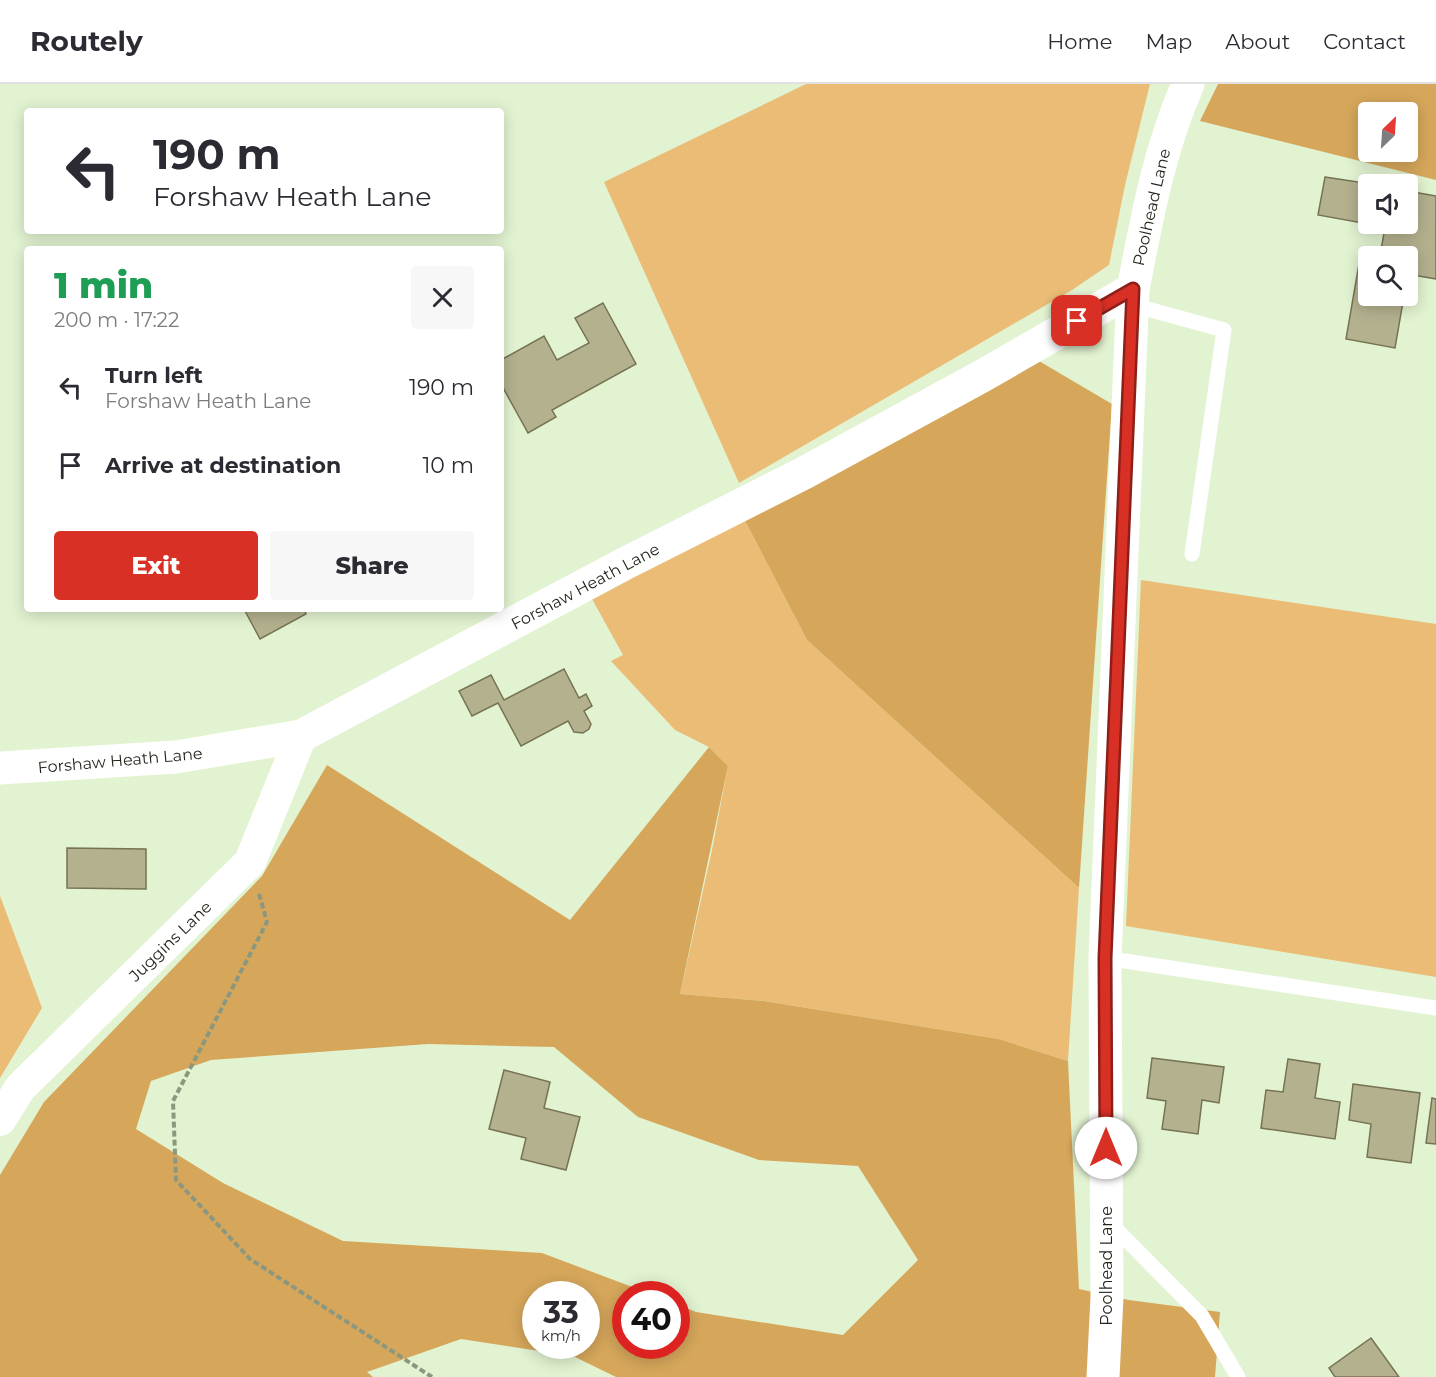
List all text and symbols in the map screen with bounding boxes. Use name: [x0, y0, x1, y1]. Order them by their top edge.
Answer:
text: Routely: [30, 24, 143, 58]
text: Home: [1047, 29, 1112, 54]
text: Map: [1145, 29, 1192, 54]
text: About: [1225, 29, 1290, 54]
text: Contact: [1323, 29, 1406, 54]
north arrow: [1358, 102, 1418, 162]
map controls: [1358, 102, 1418, 306]
text: 190 m: [153, 128, 281, 180]
icon: left: [54, 132, 132, 210]
street label: Poolhead Lane: [1129, 147, 1174, 268]
button: sound: [1358, 174, 1418, 234]
text: Forshaw Heath Lane: [153, 180, 432, 213]
button: search: [1358, 246, 1418, 306]
text: 1 min: [54, 263, 153, 307]
button: close: [411, 266, 474, 329]
pin: [1051, 295, 1102, 346]
icon: arrive: [1060, 304, 1093, 337]
text: 200 m · 17:22: [54, 308, 179, 332]
text: Turn left: [105, 362, 203, 389]
icon: left: [54, 371, 87, 404]
text: 190 m: [409, 374, 474, 401]
text: Forshaw Heath Lane: [105, 389, 311, 413]
icon: arrive: [54, 449, 87, 482]
text: Arrive at destination: [105, 452, 341, 479]
text: 10 m: [422, 452, 474, 479]
button: Exit: [54, 531, 258, 600]
button: Share: [270, 531, 474, 600]
street label: Forshaw Heath Lane: [508, 539, 663, 634]
street label: Forshaw Heath Lane: [37, 744, 203, 777]
street label: Juggins Lane: [124, 897, 215, 986]
position arrow: [1074, 1116, 1138, 1180]
street label: Poolhead Lane: [1097, 1206, 1116, 1326]
speed limit sign: 40: [612, 1281, 690, 1359]
text: 33: [543, 1294, 579, 1331]
text: km/h: [541, 1326, 581, 1345]

